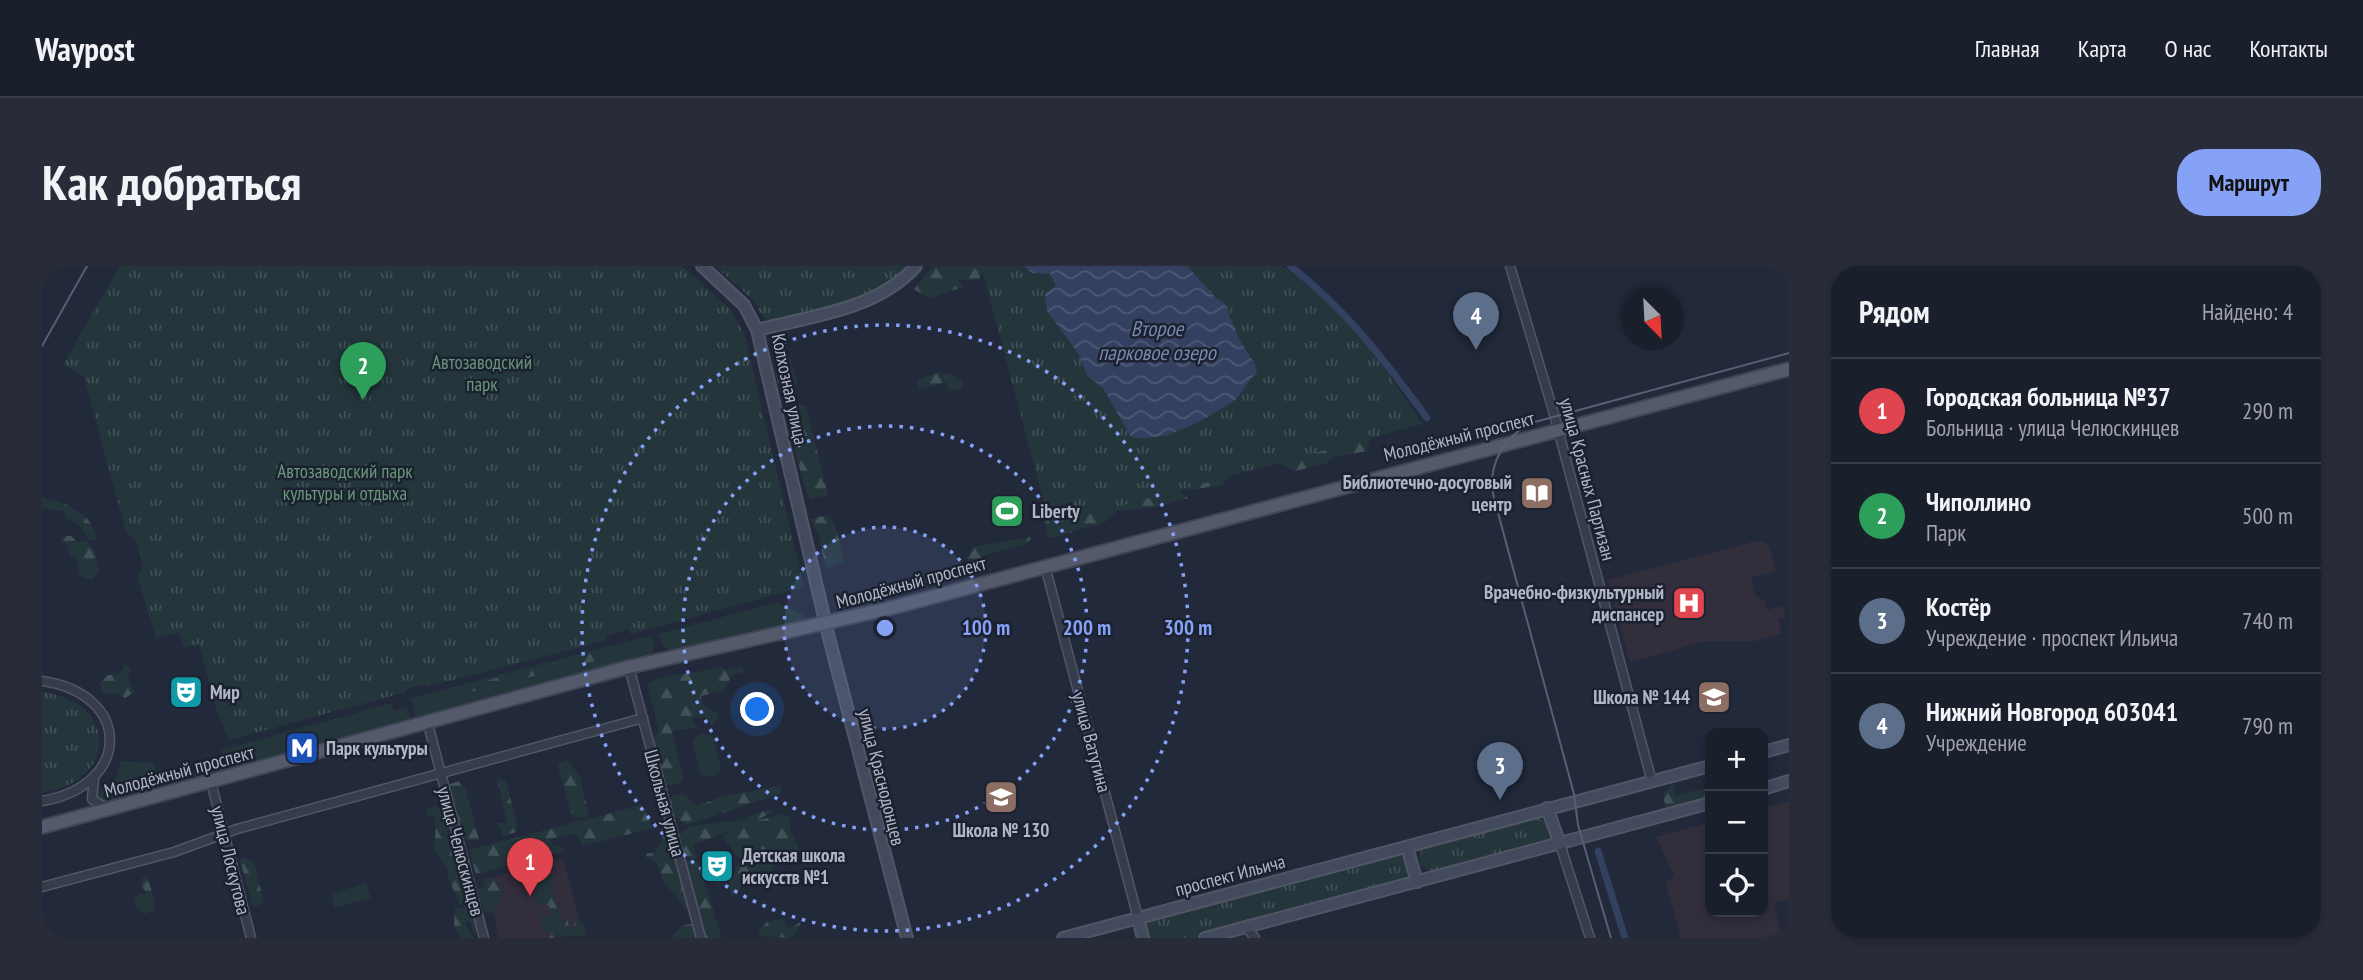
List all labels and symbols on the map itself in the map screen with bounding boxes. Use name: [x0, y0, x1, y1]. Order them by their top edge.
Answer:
north arrow: [1621, 287, 1684, 350]
pin: 4: [1453, 292, 1499, 350]
water label: Второе парковое озеро: [1098, 315, 1218, 366]
street label: Колхозная улица: [767, 331, 813, 447]
pin: 2: [340, 342, 386, 400]
park label: Автозаводский парк: [432, 350, 532, 396]
street label: улица Красных Партизан: [1555, 395, 1621, 563]
street label: Молодёжный проспект: [1381, 405, 1538, 466]
park label: Автозаводский парк культуры и отдыха: [277, 459, 413, 505]
place label: Библиотечно-досуговый центр: [1343, 470, 1513, 516]
library icon: Библиотечно-досуговый центр: [1518, 474, 1556, 512]
sports icon: Liberty: [988, 492, 1026, 530]
place label: Liberty: [1032, 499, 1080, 523]
street label: Молодёжный проспект: [833, 550, 989, 614]
place label: Врачебно-физкультурный диспансер: [1484, 580, 1665, 626]
hospital icon: Врачебно-физкультурный диспансер: [1670, 584, 1708, 622]
text: 100 m: [962, 614, 1010, 641]
text: 200 m: [1063, 614, 1111, 641]
text: 300 m: [1164, 614, 1212, 641]
centre of rings: [873, 616, 897, 640]
theatre icon: Мир: [167, 673, 205, 711]
school or university icon: Школа № 144: [1695, 678, 1733, 716]
place label: Мир: [210, 680, 240, 704]
place label: Школа № 144: [1593, 685, 1690, 709]
street label: улица Ватутина: [1067, 689, 1117, 795]
your location: [740, 692, 774, 726]
street label: улица Краснодонцев: [853, 706, 911, 848]
metro station icon: Парк культуры: [283, 729, 321, 767]
place label: Парк культуры: [326, 736, 428, 760]
street label: Молодёжный проспект: [101, 739, 257, 803]
pin: 3: [1477, 742, 1523, 800]
street label: Школьная улица: [639, 747, 691, 859]
school or university icon: Школа № 130: [982, 778, 1020, 816]
street label: улица Челюскинцев: [432, 784, 490, 918]
street label: улица Лоскутова: [206, 803, 256, 917]
place label: Школа № 130: [953, 818, 1049, 842]
pin: 1: [507, 838, 553, 896]
place label: Детская школа искусств №1: [742, 843, 846, 889]
theatre icon: Детская школа искусств №1: [698, 847, 736, 885]
street label: проспект Ильича: [1172, 849, 1288, 901]

